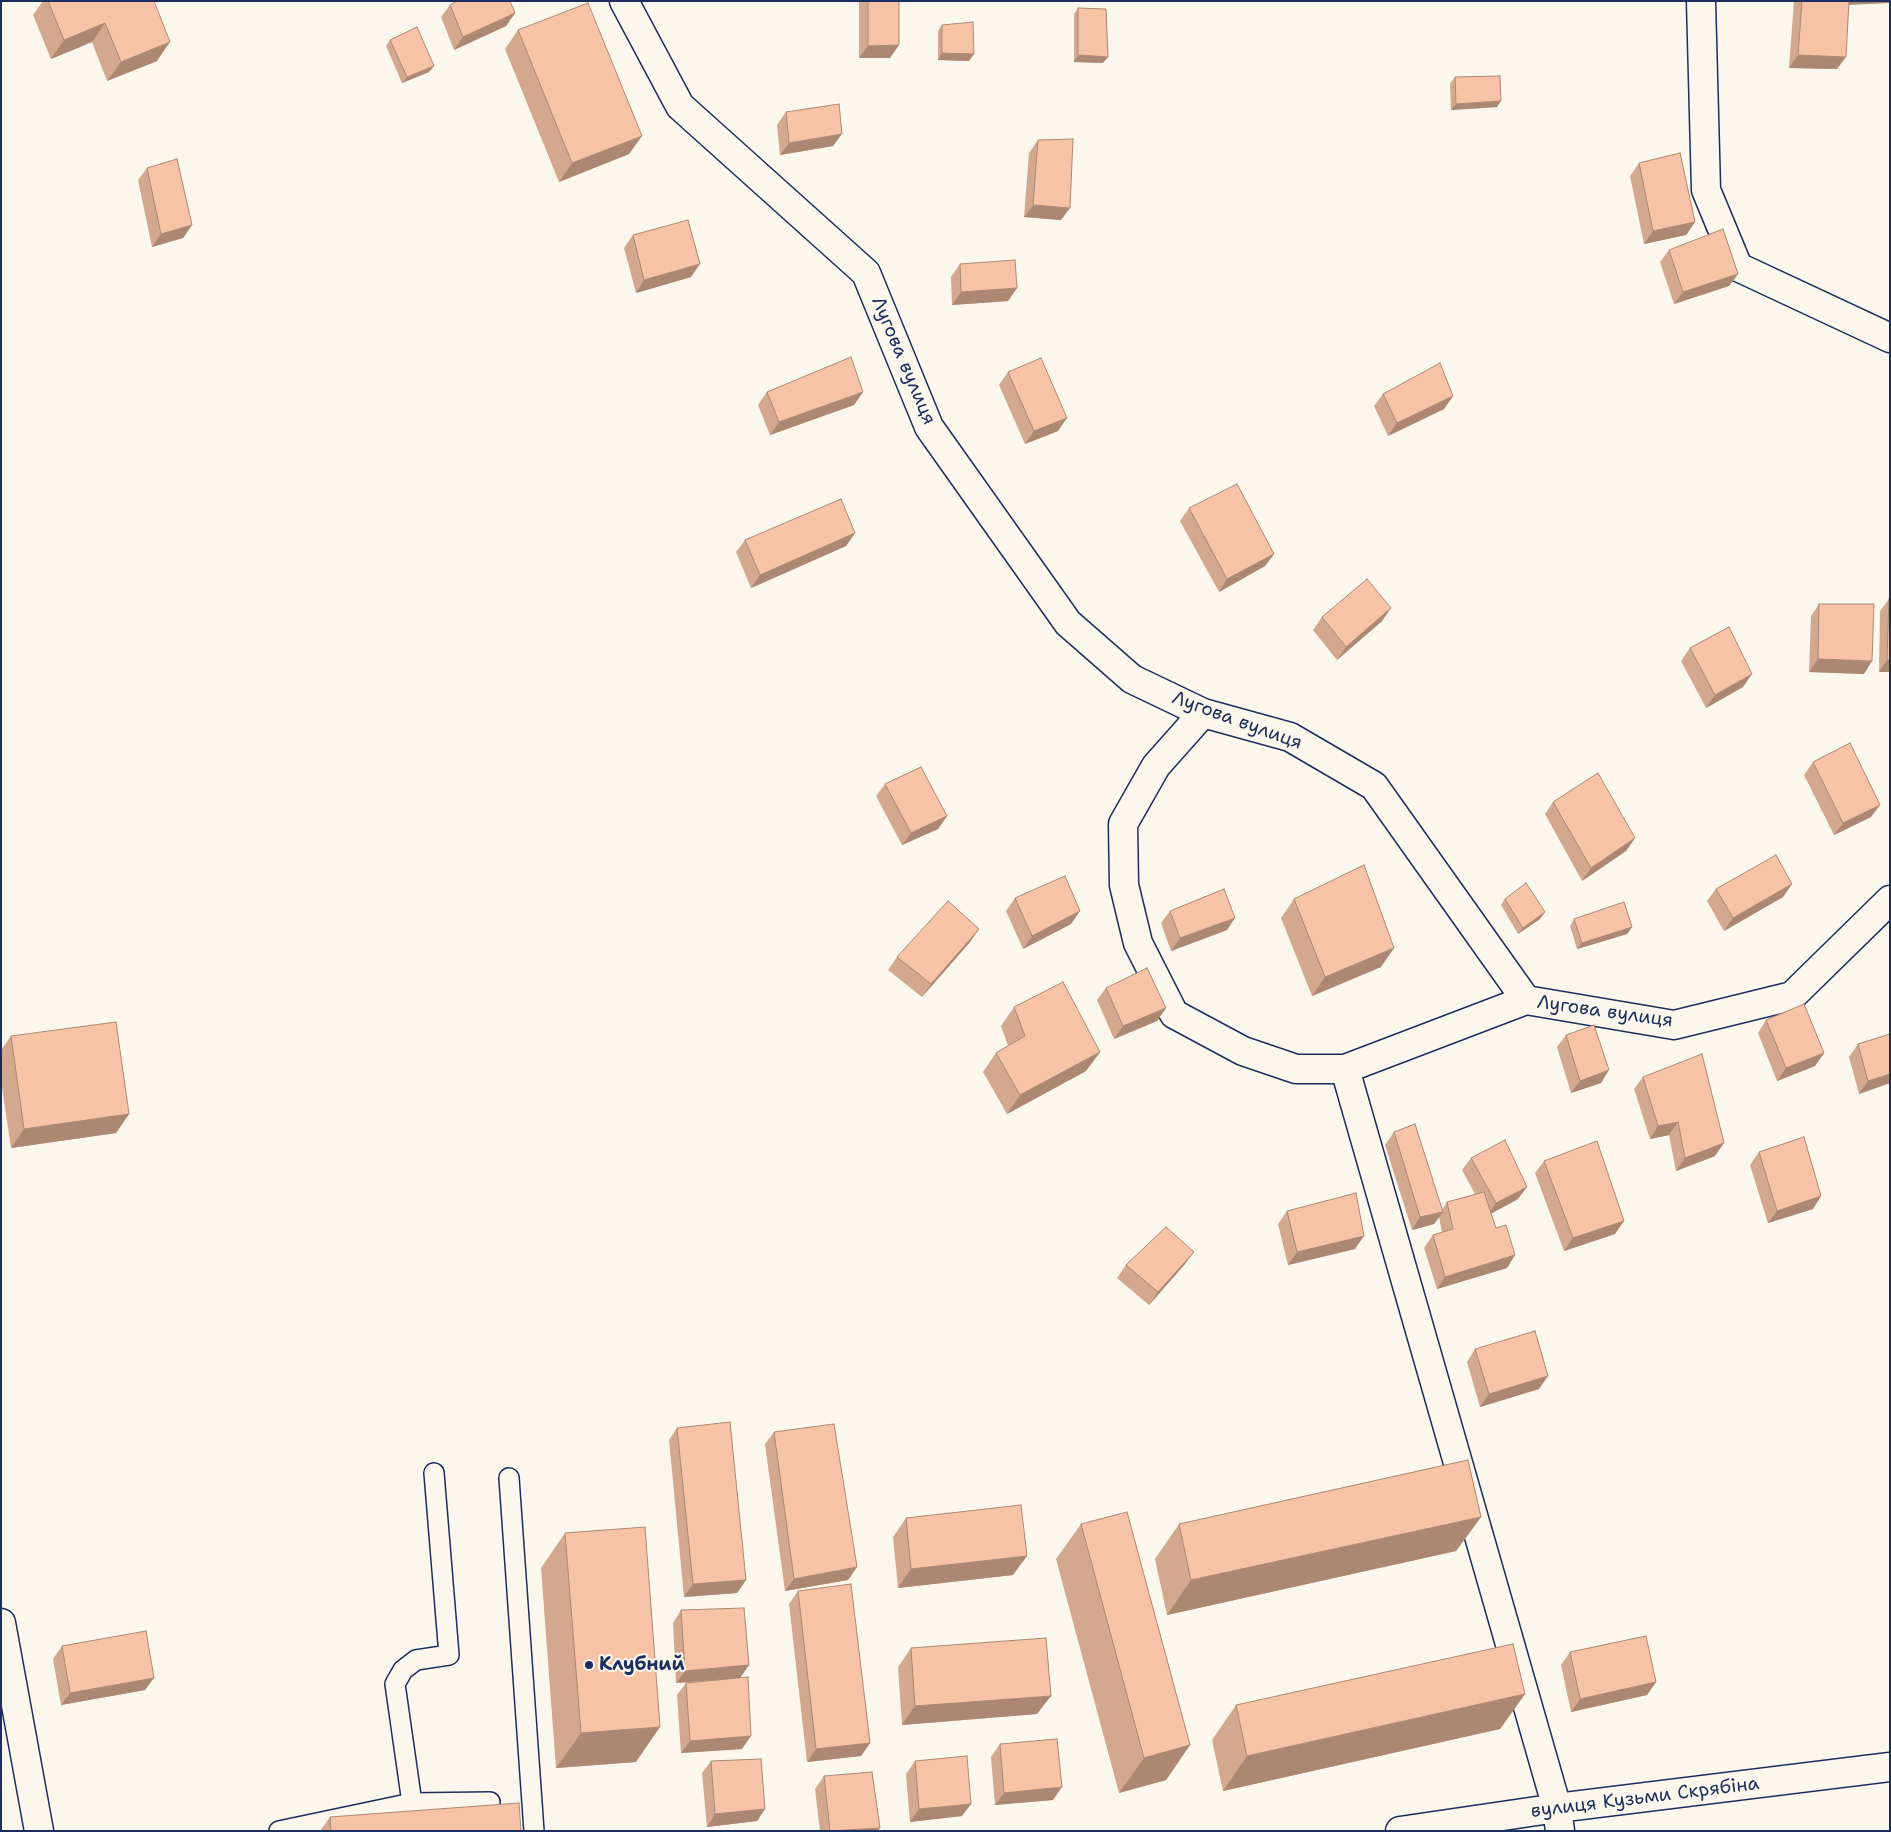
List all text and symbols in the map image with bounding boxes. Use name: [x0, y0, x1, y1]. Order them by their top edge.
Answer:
street label: Лугова вулиця: [866, 294, 940, 428]
street label: Лугова вулиця: [1169, 687, 1305, 755]
street label: Лугова вулиця: [1536, 991, 1674, 1033]
place label: Клубний: [599, 1654, 685, 1676]
marker: Клубний: [583, 1659, 595, 1671]
street label: вулиця Кузьми Скрябіна: [1530, 1773, 1760, 1823]

